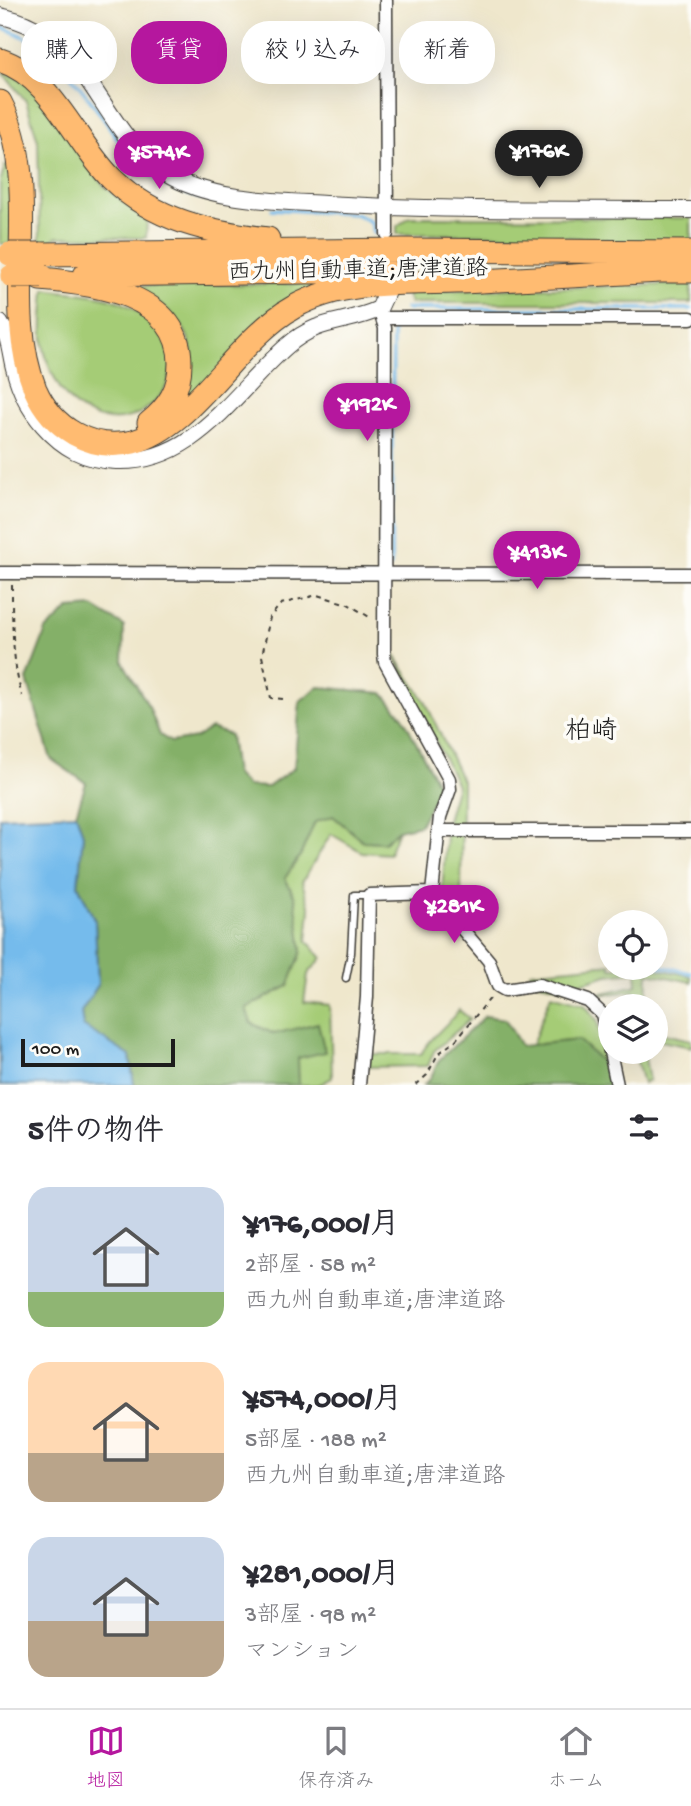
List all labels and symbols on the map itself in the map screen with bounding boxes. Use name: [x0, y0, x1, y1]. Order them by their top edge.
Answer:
pin: ¥176K: [490, 130, 588, 190]
pin: ¥574K: [110, 132, 208, 191]
street label: 西九州自動車道;唐津道路: [228, 255, 488, 288]
pin: ¥192K: [318, 384, 416, 443]
pin: ¥413K: [488, 532, 586, 591]
district label: 柏崎: [565, 717, 617, 749]
pin: ¥281K: [405, 886, 503, 945]
scale bar: [21, 1036, 175, 1068]

